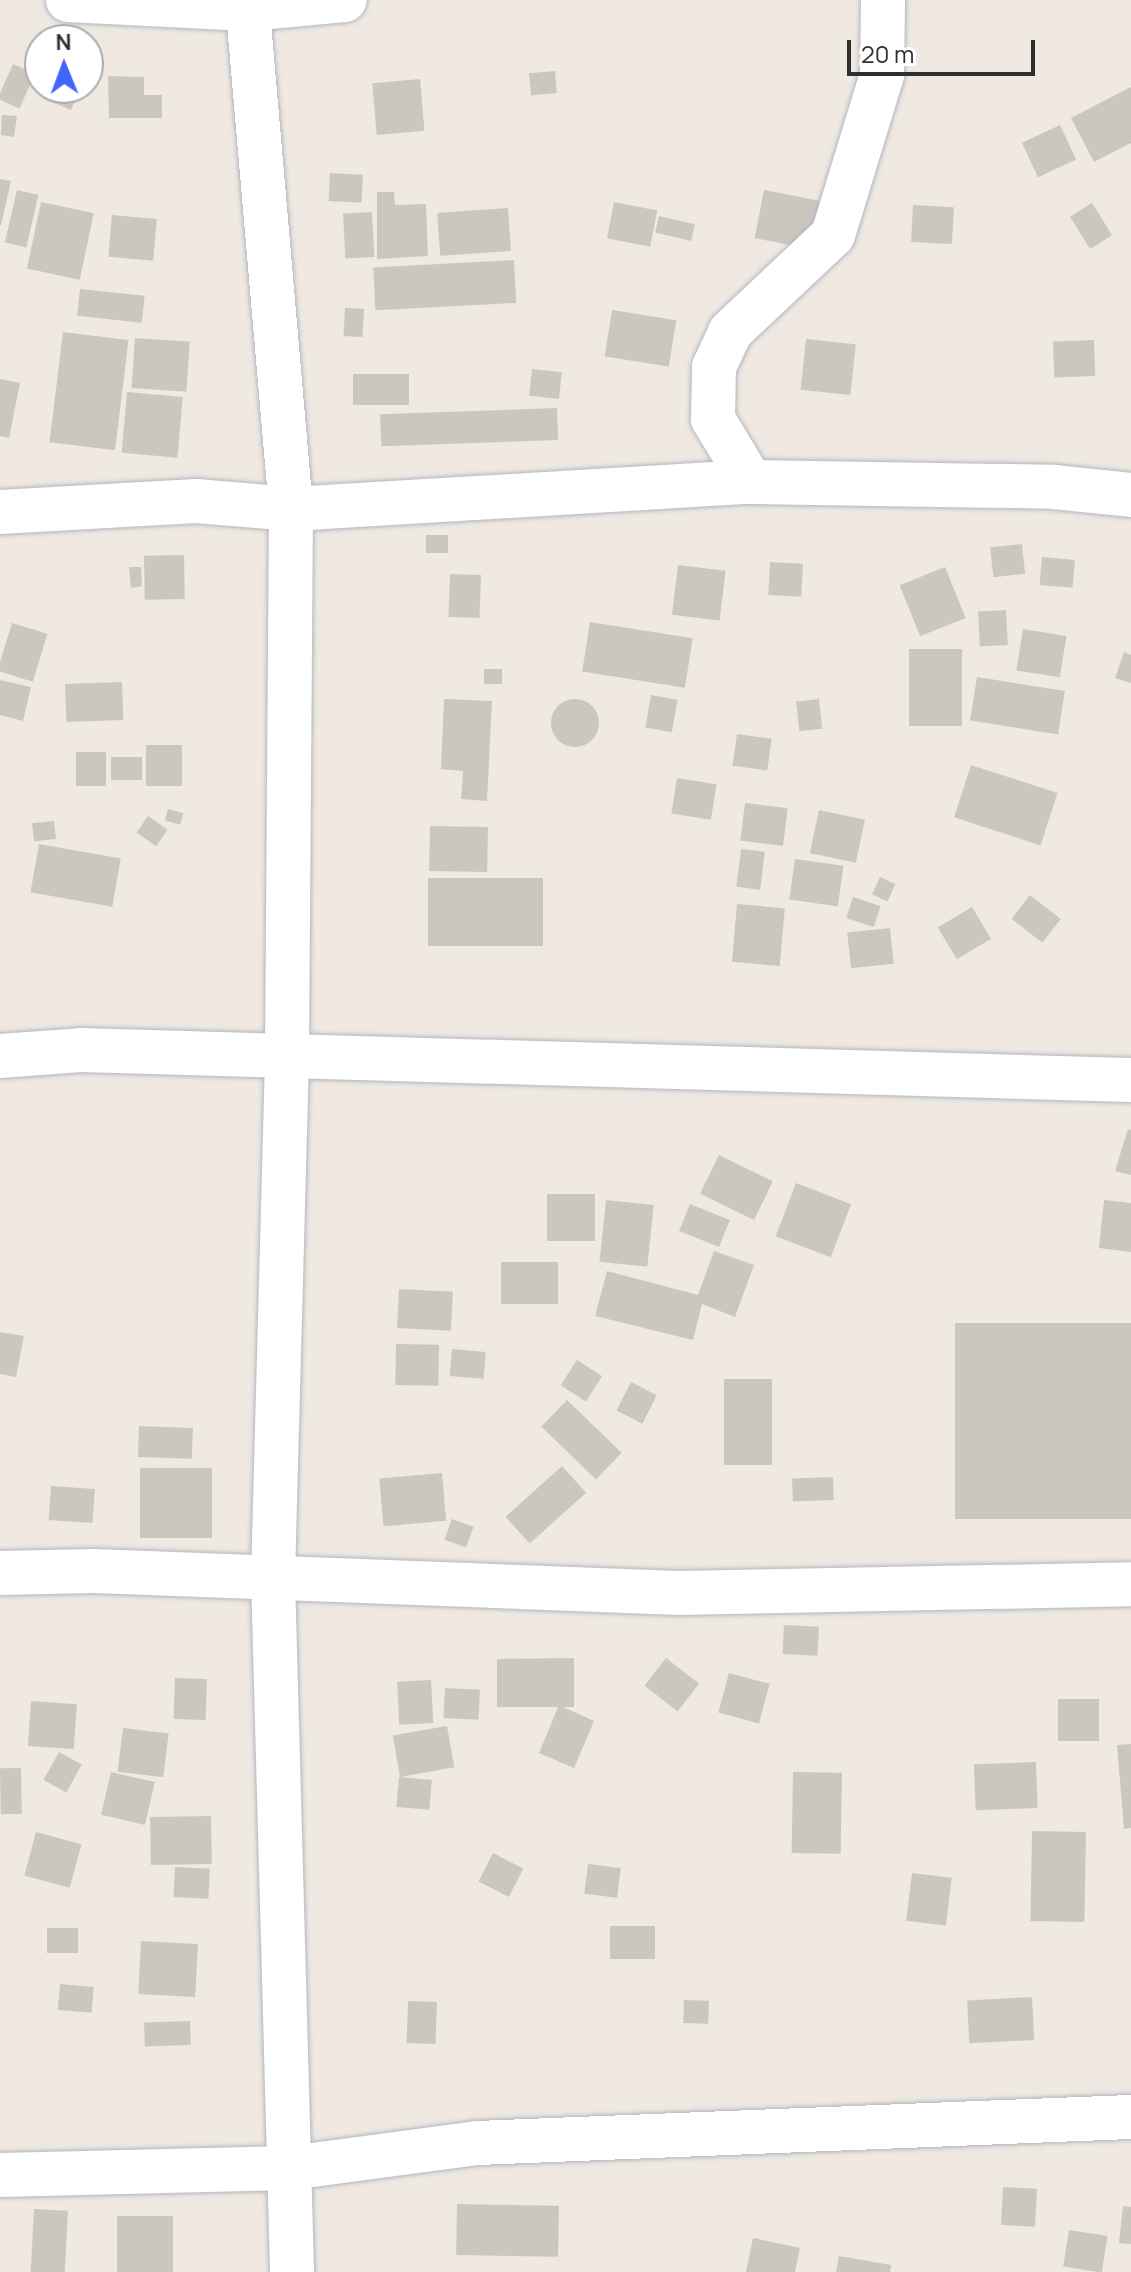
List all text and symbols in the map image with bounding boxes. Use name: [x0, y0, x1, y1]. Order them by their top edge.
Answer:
north arrow: [24, 24, 104, 104]
scale bar: [851, 24, 1039, 74]
text: N: [55, 27, 72, 57]
text: 20 m: [861, 37, 914, 70]

